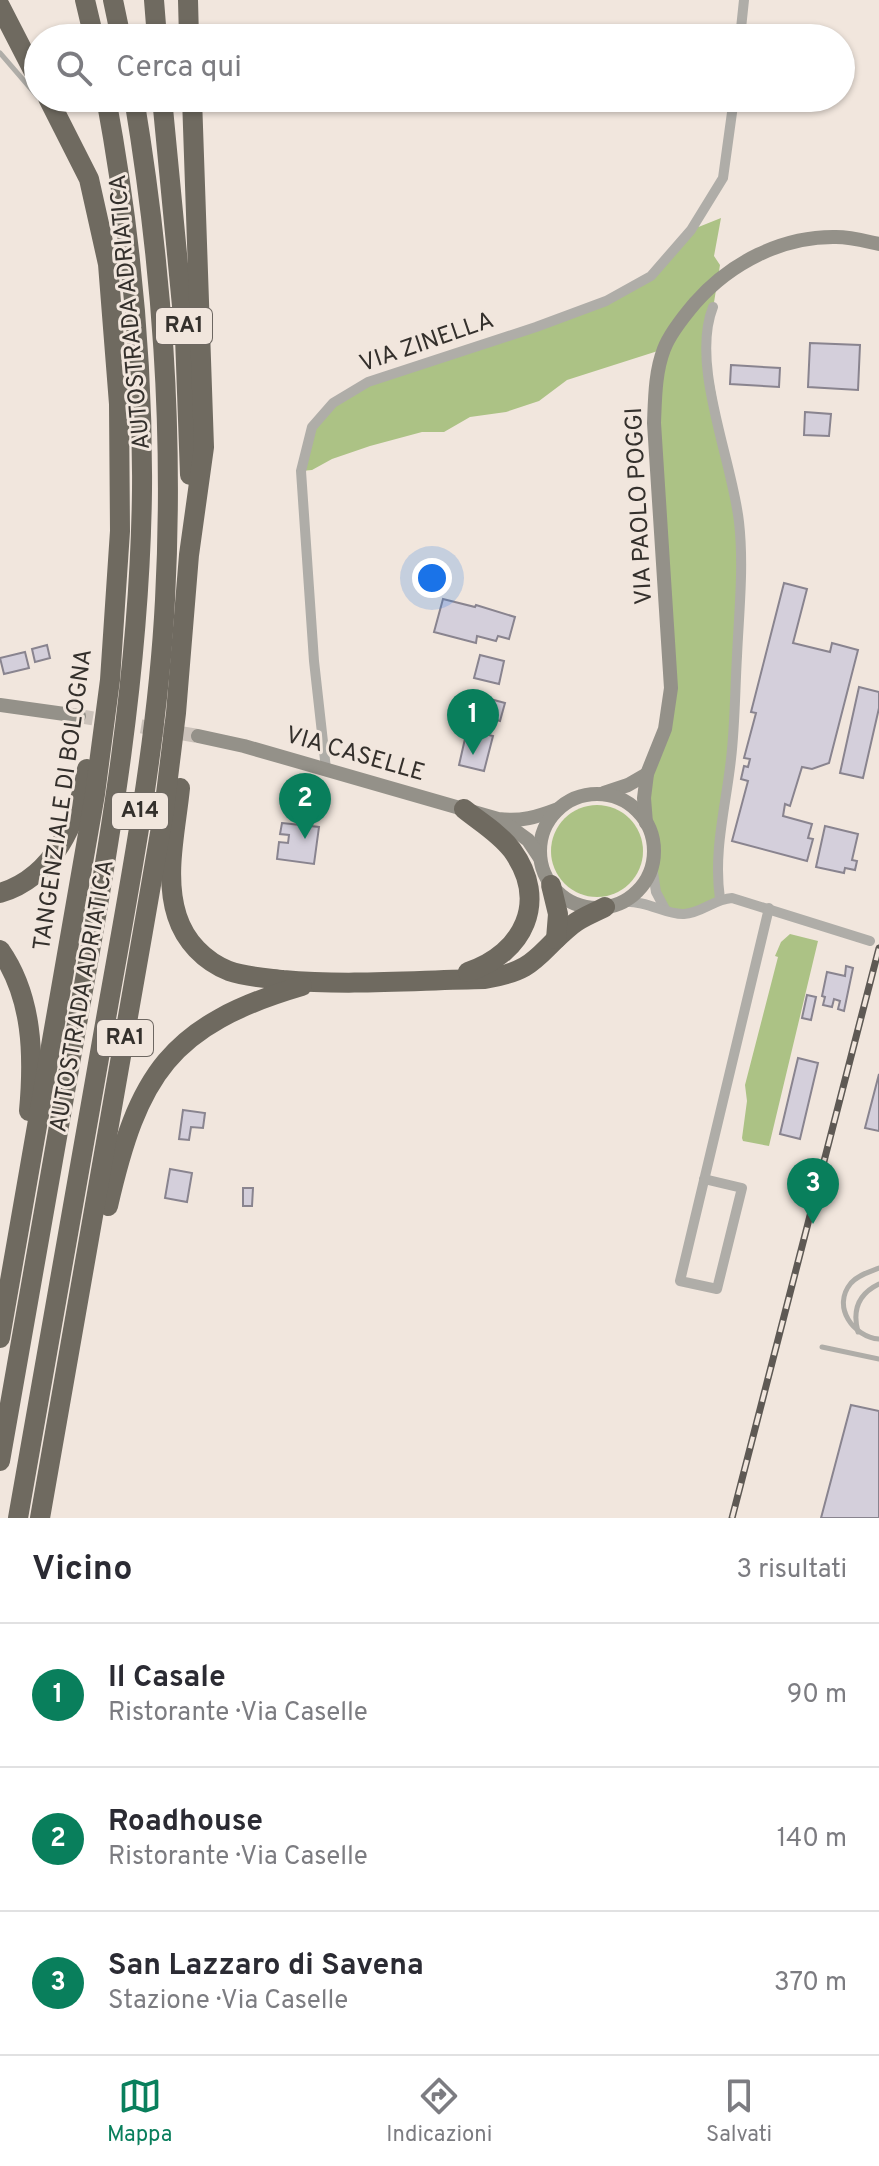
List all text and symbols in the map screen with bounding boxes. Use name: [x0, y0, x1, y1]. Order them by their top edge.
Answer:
search box: [24, 24, 855, 112]
icon: search: [52, 46, 96, 90]
text: Cerca qui: [116, 50, 242, 87]
street label: AUTOSTRADA ADRIATICA: [104, 173, 158, 451]
street label: VIA ZINELLA: [356, 306, 498, 380]
road number: RA1: [156, 308, 212, 344]
street label: VIA PAOLO POGGI: [620, 406, 660, 606]
your location: [412, 558, 452, 598]
street label: TANGENZIALE DI BOLOGNA: [28, 647, 100, 953]
pin: 1: [447, 689, 499, 755]
street label: VIA CASELLE: [282, 721, 428, 789]
pin: 2: [279, 773, 331, 839]
road number: A14: [112, 793, 168, 829]
street label: AUTOSTRADA ADRIATICA: [44, 857, 122, 1135]
road number: RA1: [97, 1020, 153, 1056]
pin: 3: [787, 1158, 839, 1224]
text: Vicino: [32, 1549, 132, 1592]
text: 3 risultati: [736, 1554, 847, 1587]
text: Il Casale: [108, 1660, 226, 1697]
text: 1: [53, 1679, 63, 1712]
text: 90 m: [787, 1679, 847, 1712]
text: Ristorante · Via Caselle: [108, 1697, 368, 1730]
text: Roadhouse: [108, 1804, 263, 1841]
text: 2: [50, 1823, 66, 1856]
text: 140 m: [777, 1823, 847, 1856]
text: Ristorante · Via Caselle: [108, 1841, 368, 1874]
text: San Lazzaro di Savena: [108, 1948, 424, 1985]
text: 3: [50, 1967, 66, 2000]
text: 370 m: [774, 1967, 847, 2000]
text: Stazione · Via Caselle: [108, 1985, 348, 2018]
tab: Mappa: [107, 2074, 172, 2149]
tab: Indicazioni: [386, 2074, 492, 2149]
tab: Salvati: [706, 2074, 772, 2149]

